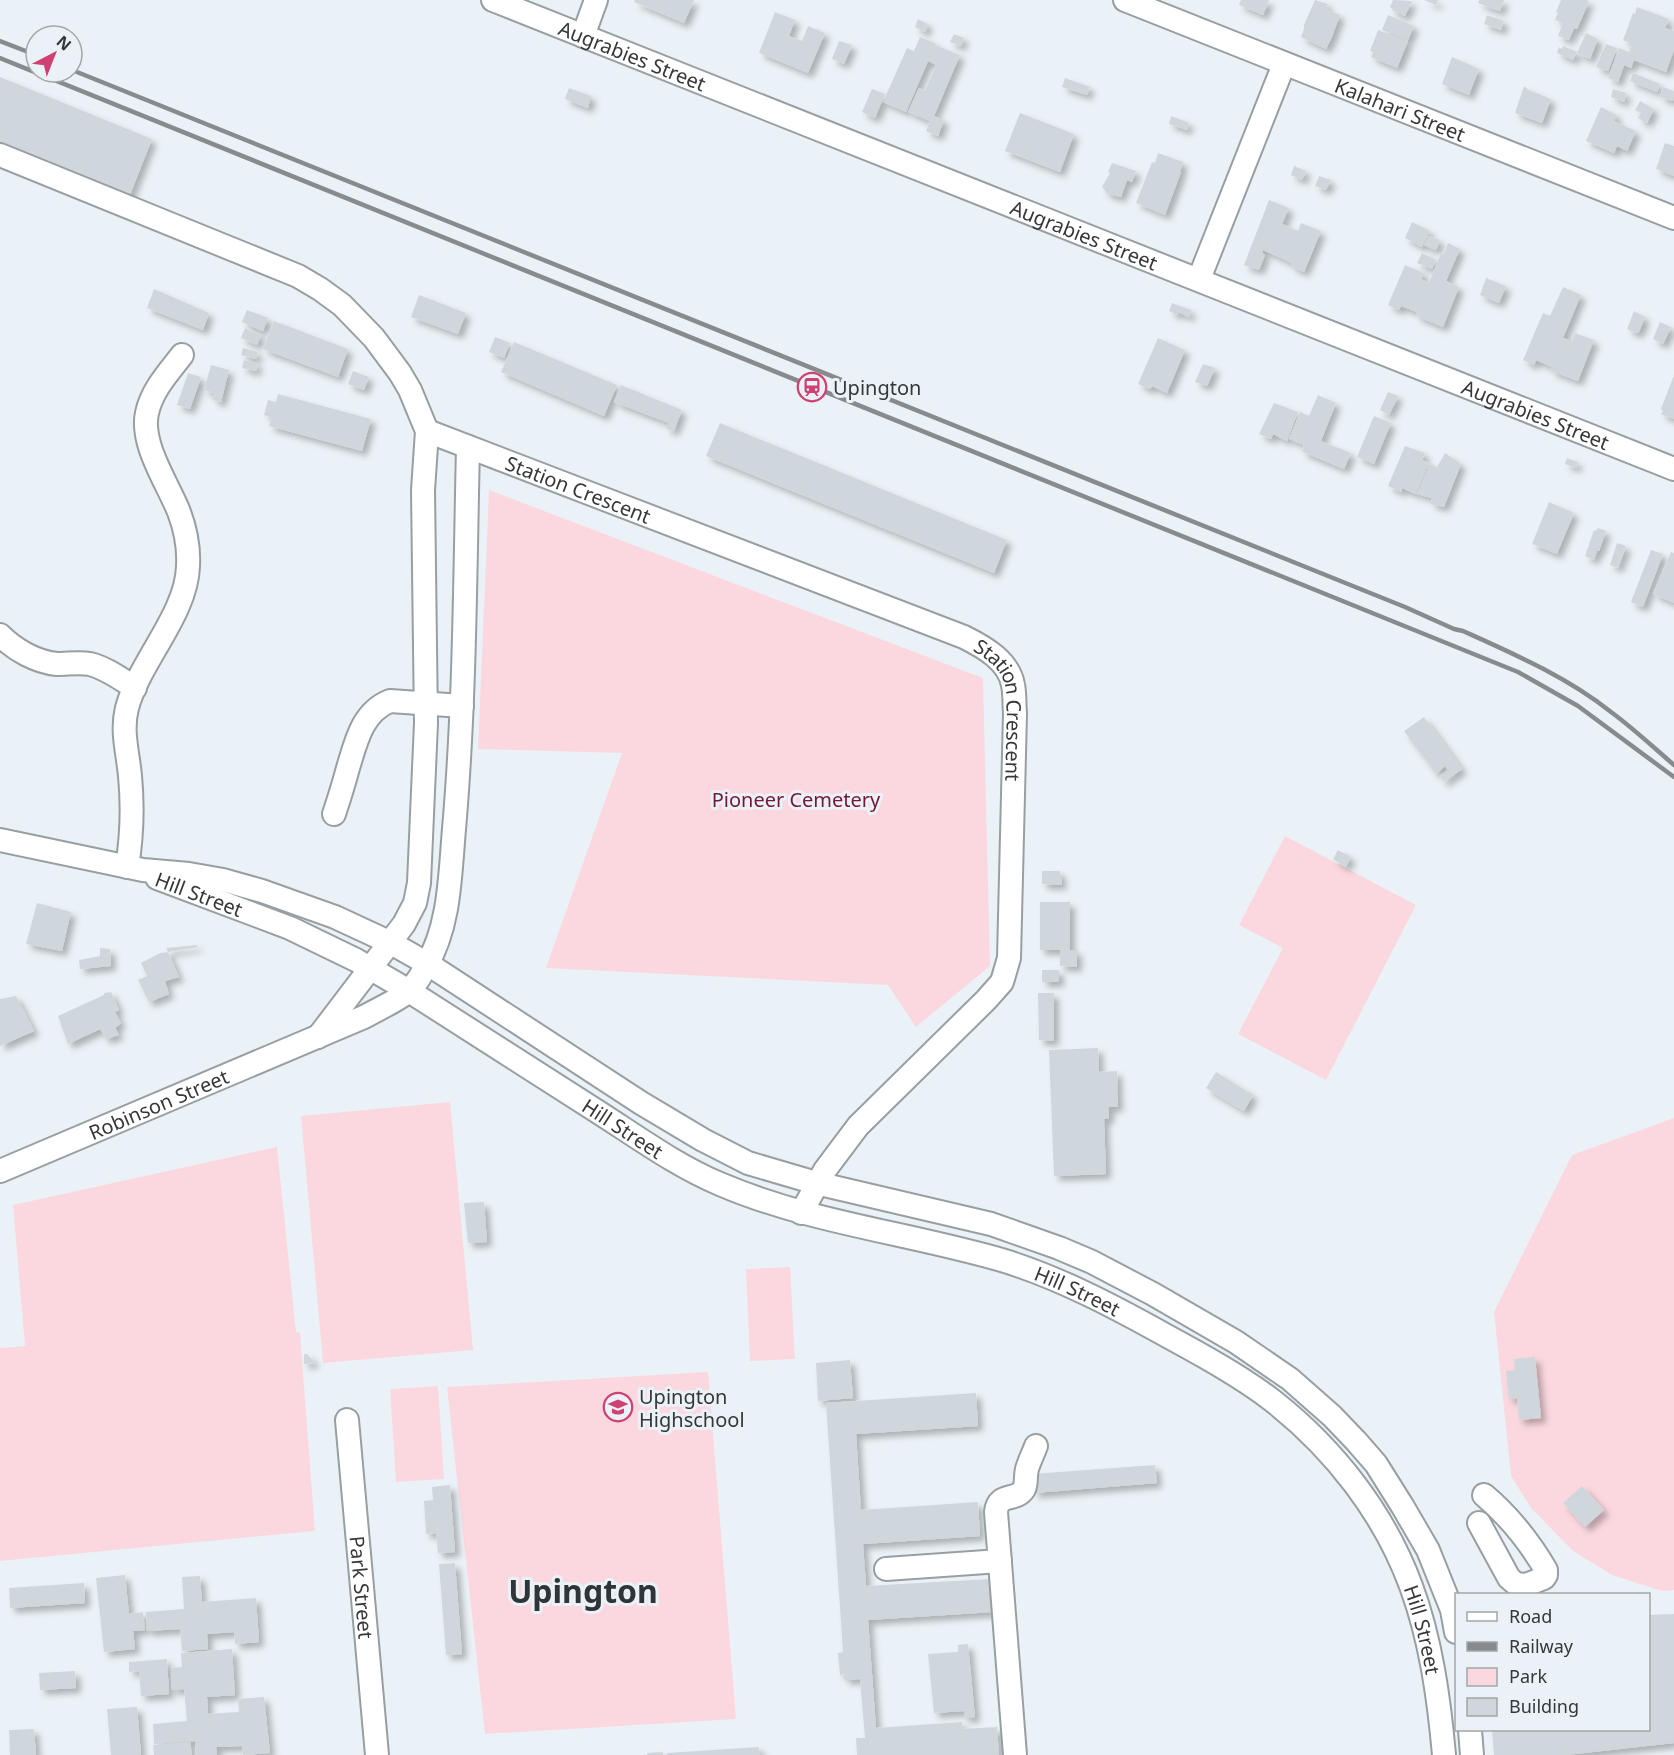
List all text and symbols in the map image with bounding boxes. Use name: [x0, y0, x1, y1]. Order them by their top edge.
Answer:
street label: Augrabies Street: [555, 14, 710, 97]
north arrow: [24, 24, 84, 84]
text: N: [52, 30, 76, 55]
street label: Kalahari Street: [1331, 71, 1469, 147]
street label: Augrabies Street: [1007, 193, 1162, 276]
station icon: Upington: [796, 371, 828, 403]
street label: Augrabies Street: [1458, 373, 1613, 455]
place label: Upington: [833, 374, 921, 401]
street label: Station Crescent: [502, 449, 655, 529]
street label: Station Crescent: [970, 632, 1029, 782]
park label: Pioneer Cemetery: [712, 786, 881, 813]
street label: Hill Street: [152, 865, 247, 923]
street label: Robinson Street: [84, 1062, 233, 1146]
street label: Hill Street: [577, 1092, 669, 1164]
street label: Hill Street: [1031, 1259, 1125, 1322]
place label: Upington Highschool: [639, 1383, 745, 1433]
school or university icon: Upington Highschool: [602, 1391, 634, 1423]
street label: Park Street: [344, 1535, 380, 1640]
district label: Upington: [508, 1569, 658, 1612]
street label: Hill Street: [1398, 1581, 1447, 1676]
legend: [1455, 1593, 1650, 1731]
text: Road: [1509, 1604, 1552, 1628]
text: Railway: [1509, 1634, 1574, 1658]
text: Park: [1509, 1664, 1547, 1688]
text: Building: [1509, 1694, 1579, 1718]

